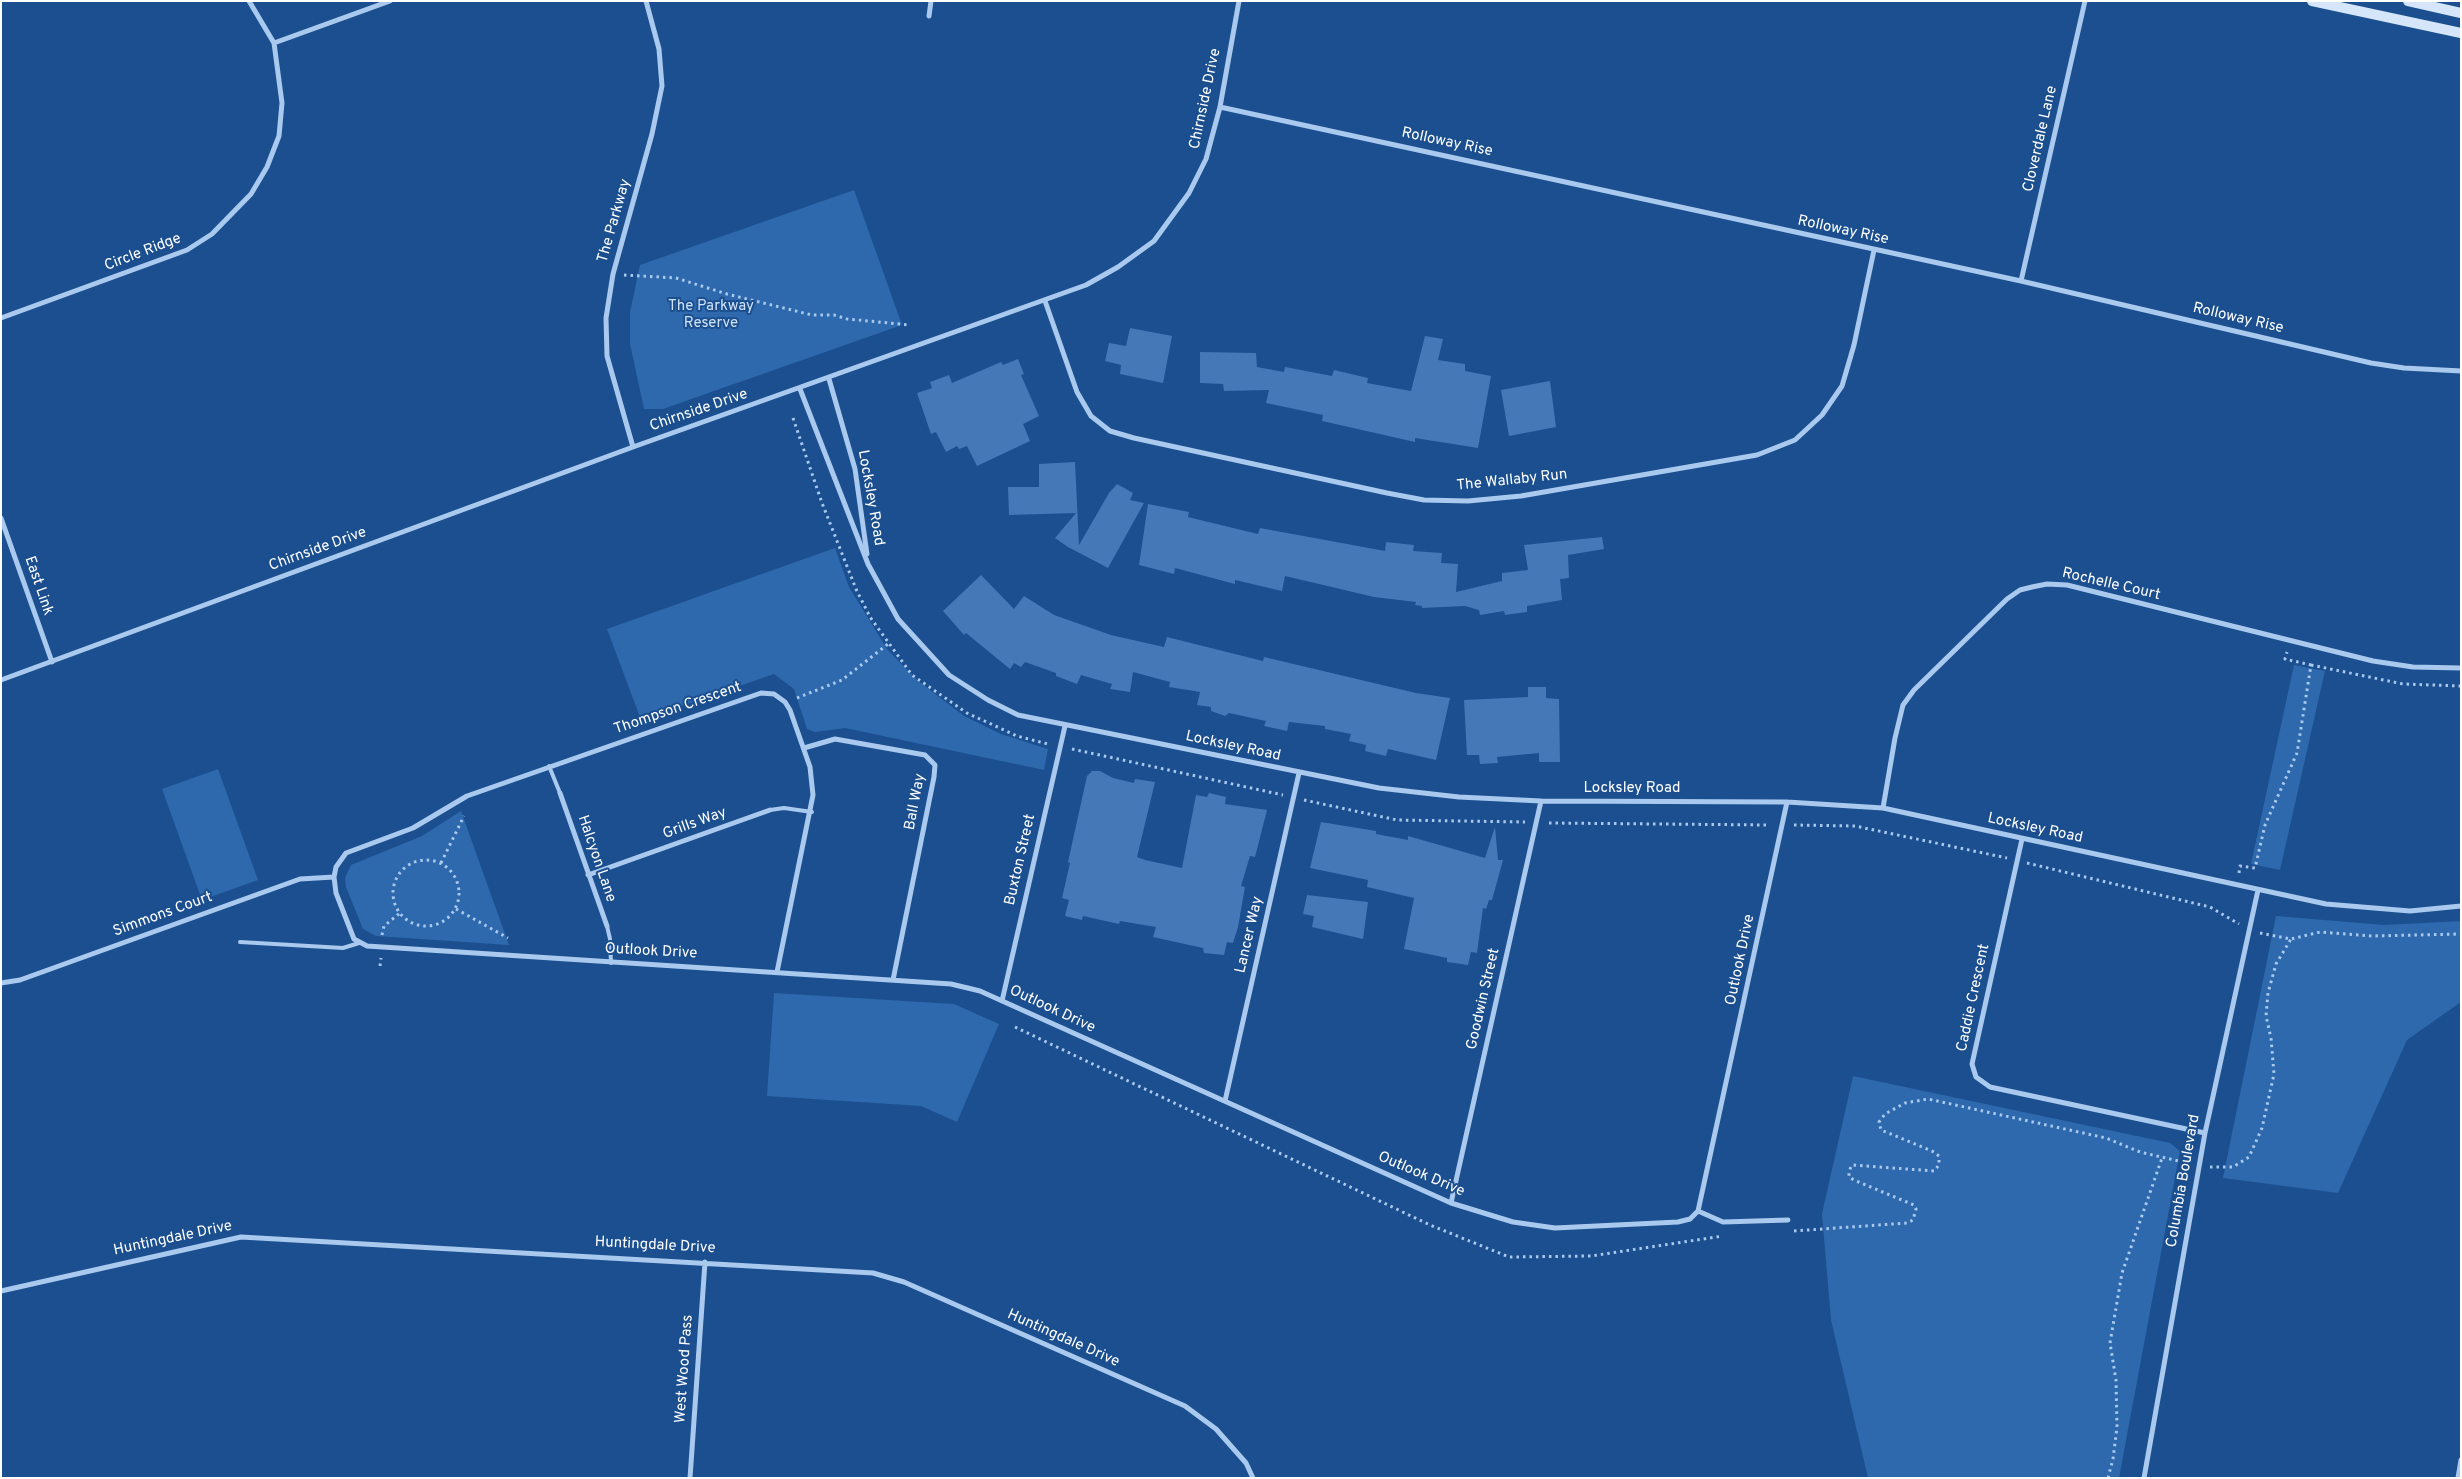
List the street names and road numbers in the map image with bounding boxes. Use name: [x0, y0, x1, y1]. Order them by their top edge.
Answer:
street label: Chirnside Drive: [1187, 47, 1225, 151]
street label: Cloverdale Lane: [2020, 84, 2062, 194]
street label: Rolloway Rise: [1400, 125, 1494, 161]
street label: The Parkway: [594, 177, 636, 265]
street label: Rolloway Rise: [1796, 213, 1890, 249]
street label: Circle Ridge: [102, 230, 184, 276]
street label: Rolloway Rise: [2191, 300, 2285, 338]
street label: Chirnside Drive: [648, 386, 750, 436]
street label: Locksley Road: [853, 449, 887, 547]
street label: The Wallaby Run: [1456, 466, 1568, 496]
street label: Chirnside Drive: [267, 524, 369, 576]
street label: East Link: [19, 554, 57, 618]
street label: Rochelle Court: [2060, 565, 2162, 605]
street label: Thompson Crescent: [612, 679, 744, 739]
street label: Locksley Road: [1184, 728, 1282, 766]
street label: Ball Way: [902, 772, 930, 832]
street label: Locksley Road: [1583, 780, 1681, 798]
street label: Grills Way: [661, 804, 729, 844]
street label: Locksley Road: [1986, 810, 2084, 848]
street label: Halcyon Lane: [573, 813, 619, 905]
street label: Buxton Street: [1002, 813, 1040, 907]
street label: Simmons Court: [111, 889, 215, 941]
street label: Lancer Way: [1232, 895, 1268, 975]
street label: Outlook Drive: [1723, 913, 1759, 1007]
street label: Outlook Drive: [604, 941, 698, 963]
street label: Caddie Crescent: [1954, 942, 1994, 1054]
street label: Goodwin Street: [1464, 946, 1504, 1052]
street label: Outlook Drive: [1006, 982, 1098, 1038]
street label: Columbia Boulevard: [2163, 1113, 2205, 1249]
street label: Outlook Drive: [1375, 1149, 1467, 1201]
street label: Huntingdale Drive: [112, 1218, 234, 1260]
street label: Huntingdale Drive: [594, 1234, 716, 1258]
street label: Huntingdale Drive: [1004, 1306, 1122, 1372]
street label: West Wood Pass: [672, 1314, 698, 1424]

